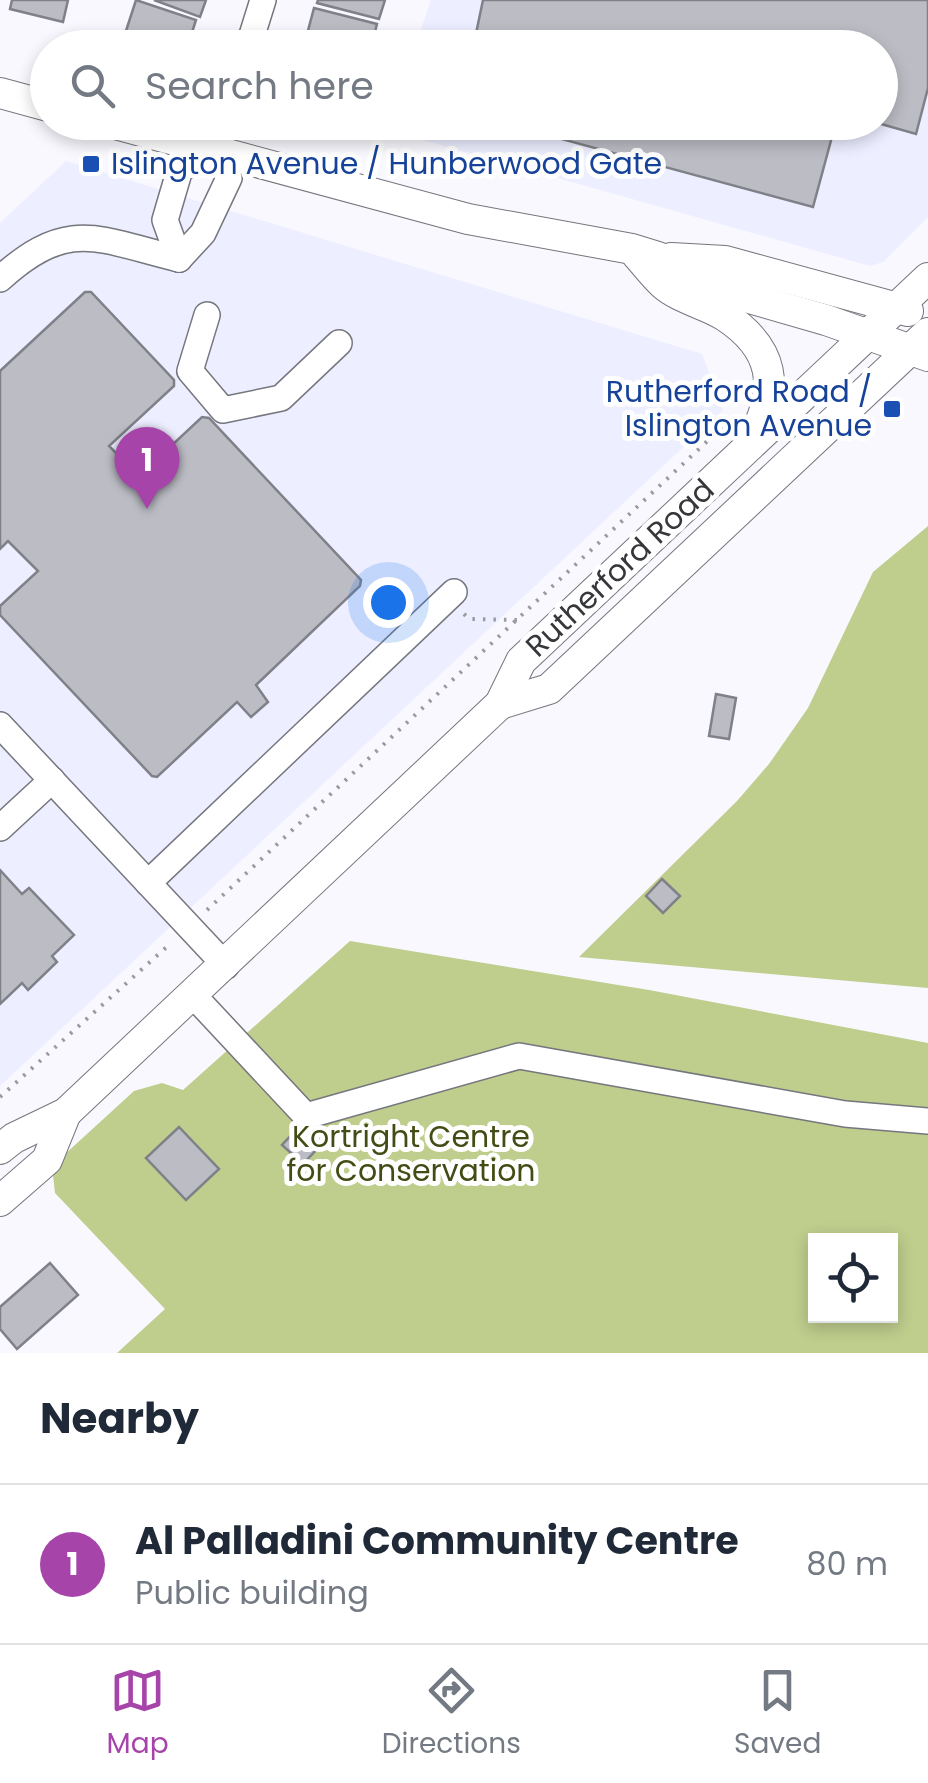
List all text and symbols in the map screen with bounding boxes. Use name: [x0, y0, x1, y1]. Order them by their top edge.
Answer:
search box: [30, 30, 898, 140]
icon: search: [65, 58, 120, 113]
text: Search here: [145, 59, 374, 112]
place label: Islington Avenue / Hunberwood Gate: [111, 142, 662, 185]
marker: Islington Avenue / Hunberwood Gate: [80, 153, 102, 175]
place label: Rutherford Road / Islington Avenue: [606, 370, 872, 447]
marker: Rutherford Road / Islington Avenue: [881, 398, 903, 420]
pin: 1: [114, 426, 180, 509]
street label: Rutherford Road: [516, 469, 724, 667]
your location: [363, 577, 414, 628]
park label: Kortright Centre for Conservation: [286, 1115, 536, 1192]
map controls: [808, 1233, 898, 1323]
button: locate: [808, 1233, 898, 1323]
text: Nearby: [40, 1389, 199, 1448]
text: Al Palladini Community Centre: [135, 1514, 739, 1567]
text: 1: [66, 1541, 79, 1586]
text: 80 m: [806, 1541, 888, 1586]
text: Public building: [135, 1570, 369, 1615]
tab: Map: [107, 1663, 169, 1765]
tab: Directions: [382, 1663, 521, 1765]
tab: Saved: [734, 1663, 821, 1765]

